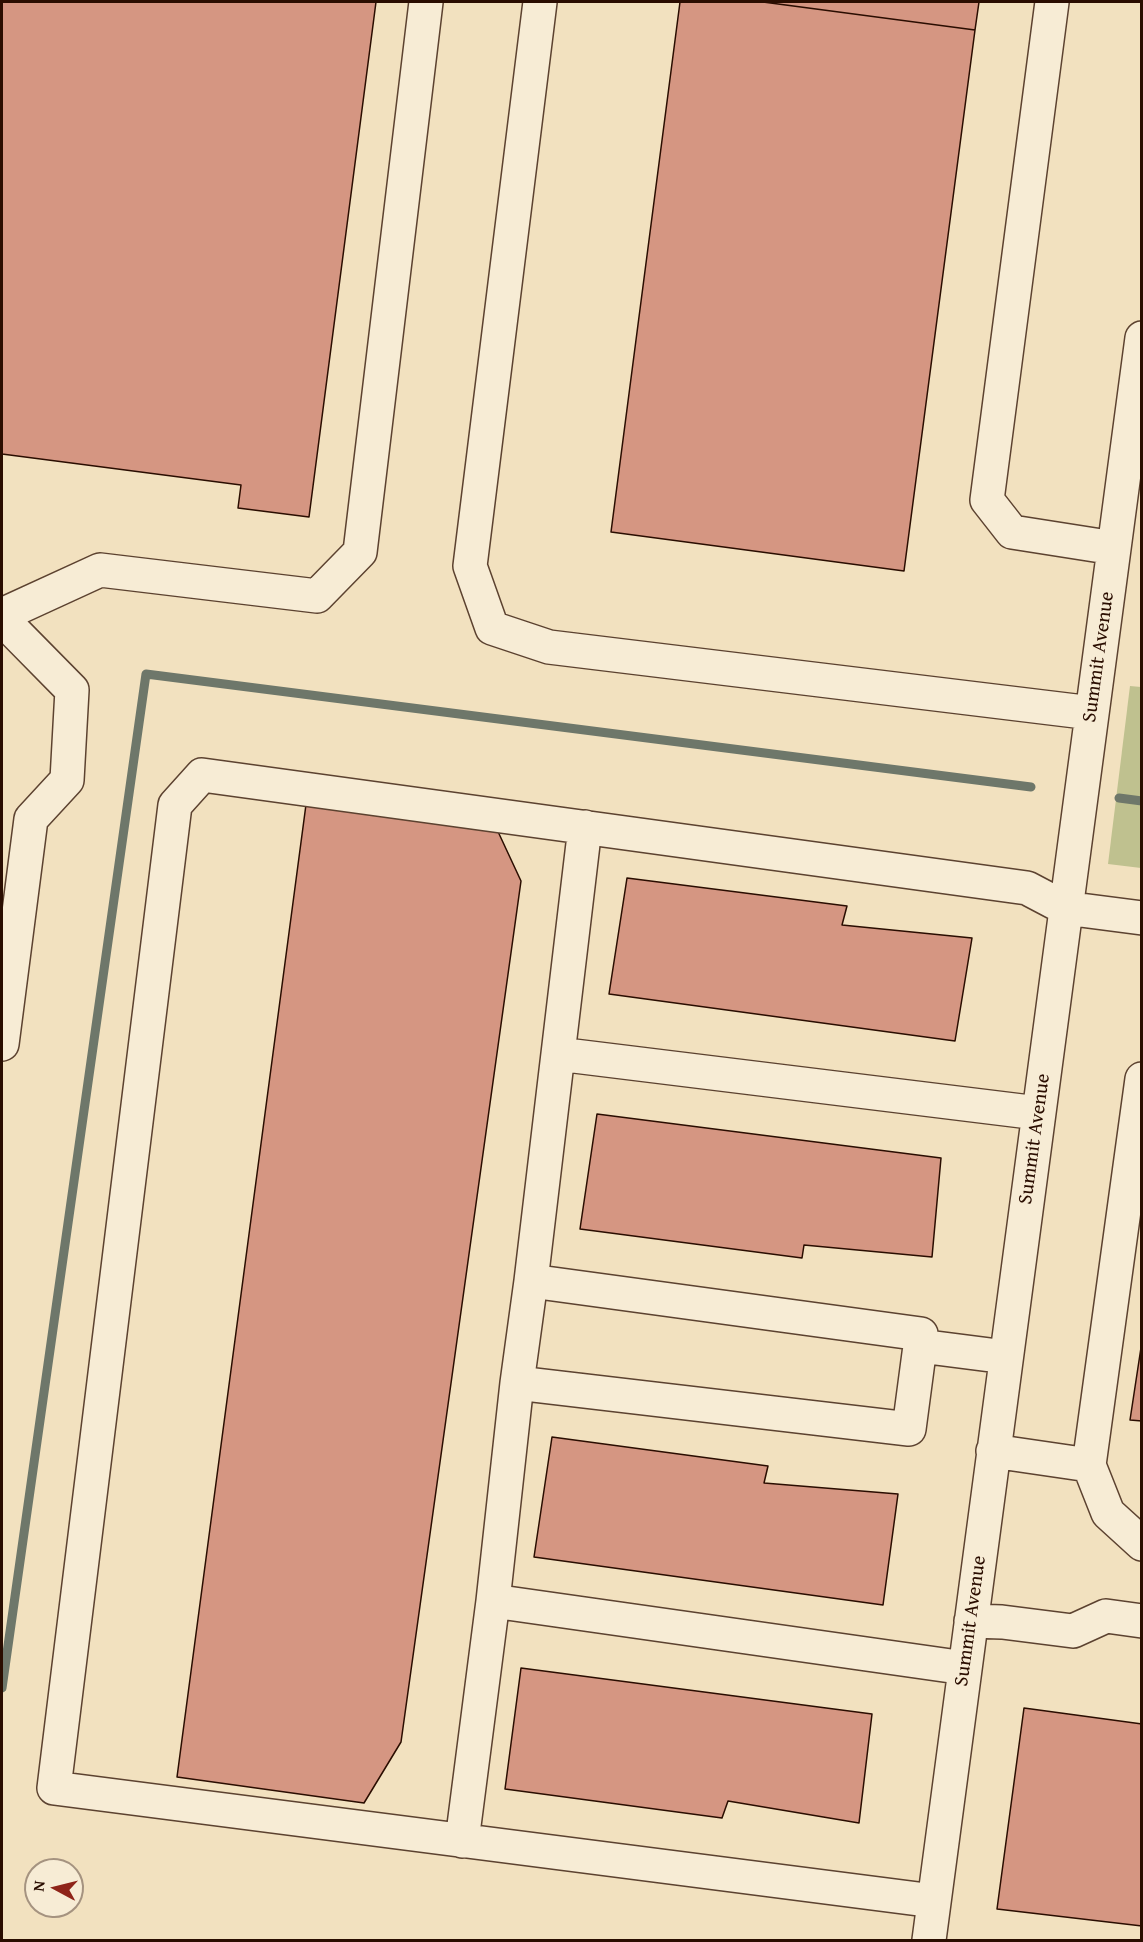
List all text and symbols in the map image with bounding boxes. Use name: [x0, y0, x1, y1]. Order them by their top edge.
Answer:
street label: Summit Avenue: [1078, 590, 1120, 724]
street label: Summit Avenue: [1014, 1072, 1056, 1206]
street label: Summit Avenue: [950, 1554, 992, 1688]
north arrow: [24, 1858, 84, 1918]
text: N: [26, 1879, 51, 1893]

